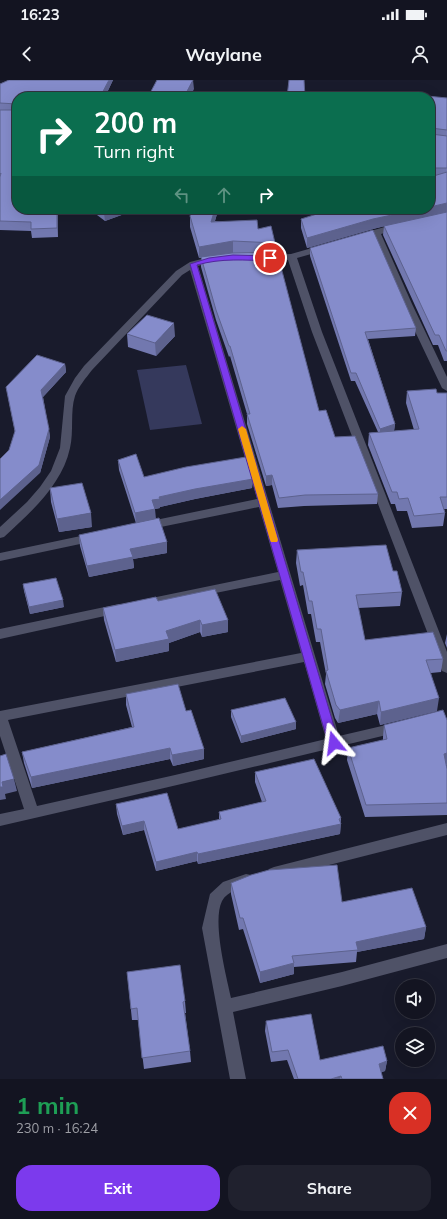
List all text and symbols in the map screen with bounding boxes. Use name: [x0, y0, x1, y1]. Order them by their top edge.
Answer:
text: 16:23: [20, 5, 60, 24]
icon: back: [16, 43, 38, 65]
text: Waylane: [185, 43, 262, 66]
icon: person: [409, 43, 431, 65]
text: 200 m: [94, 105, 177, 140]
icon: right: [28, 108, 80, 160]
text: Turn right: [94, 140, 174, 163]
icon: left: [171, 184, 193, 206]
icon: ahead: [213, 184, 235, 206]
icon: right: [255, 184, 277, 206]
pin: [253, 241, 287, 275]
icon: arrive: [259, 247, 281, 269]
position arrow: [313, 722, 355, 764]
map controls: [395, 979, 435, 1067]
button: sound: [395, 979, 435, 1019]
button: layers: [395, 1027, 435, 1067]
text: 1 min: [16, 1090, 79, 1120]
button: close: [389, 1092, 431, 1134]
text: 230 m · 16:24: [16, 1120, 98, 1136]
button: Exit: [16, 1165, 220, 1211]
button: Share: [228, 1165, 431, 1211]

